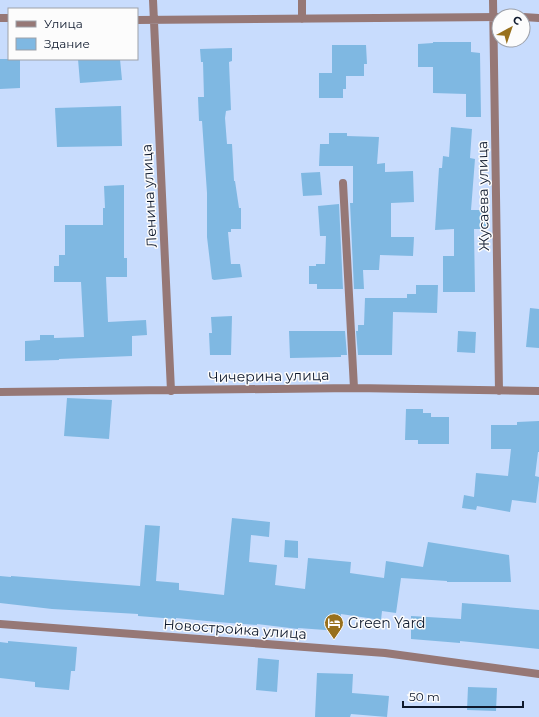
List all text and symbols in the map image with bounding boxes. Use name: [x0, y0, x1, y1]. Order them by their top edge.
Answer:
legend: [8, 8, 138, 60]
north arrow: [491, 8, 531, 48]
text: С: [510, 12, 525, 28]
text: Улица: [44, 16, 83, 31]
text: Здание: [44, 36, 90, 51]
street label: Жусаева улица: [473, 141, 493, 251]
street label: Ленина улица: [137, 144, 161, 248]
street label: Чичерина улица: [208, 366, 330, 386]
hotel icon: Green Yard: [323, 612, 345, 640]
place label: Green Yard: [348, 614, 425, 632]
street label: Новостройка улица: [163, 615, 307, 643]
scale bar: [403, 683, 523, 709]
text: 50 m: [409, 689, 440, 704]

